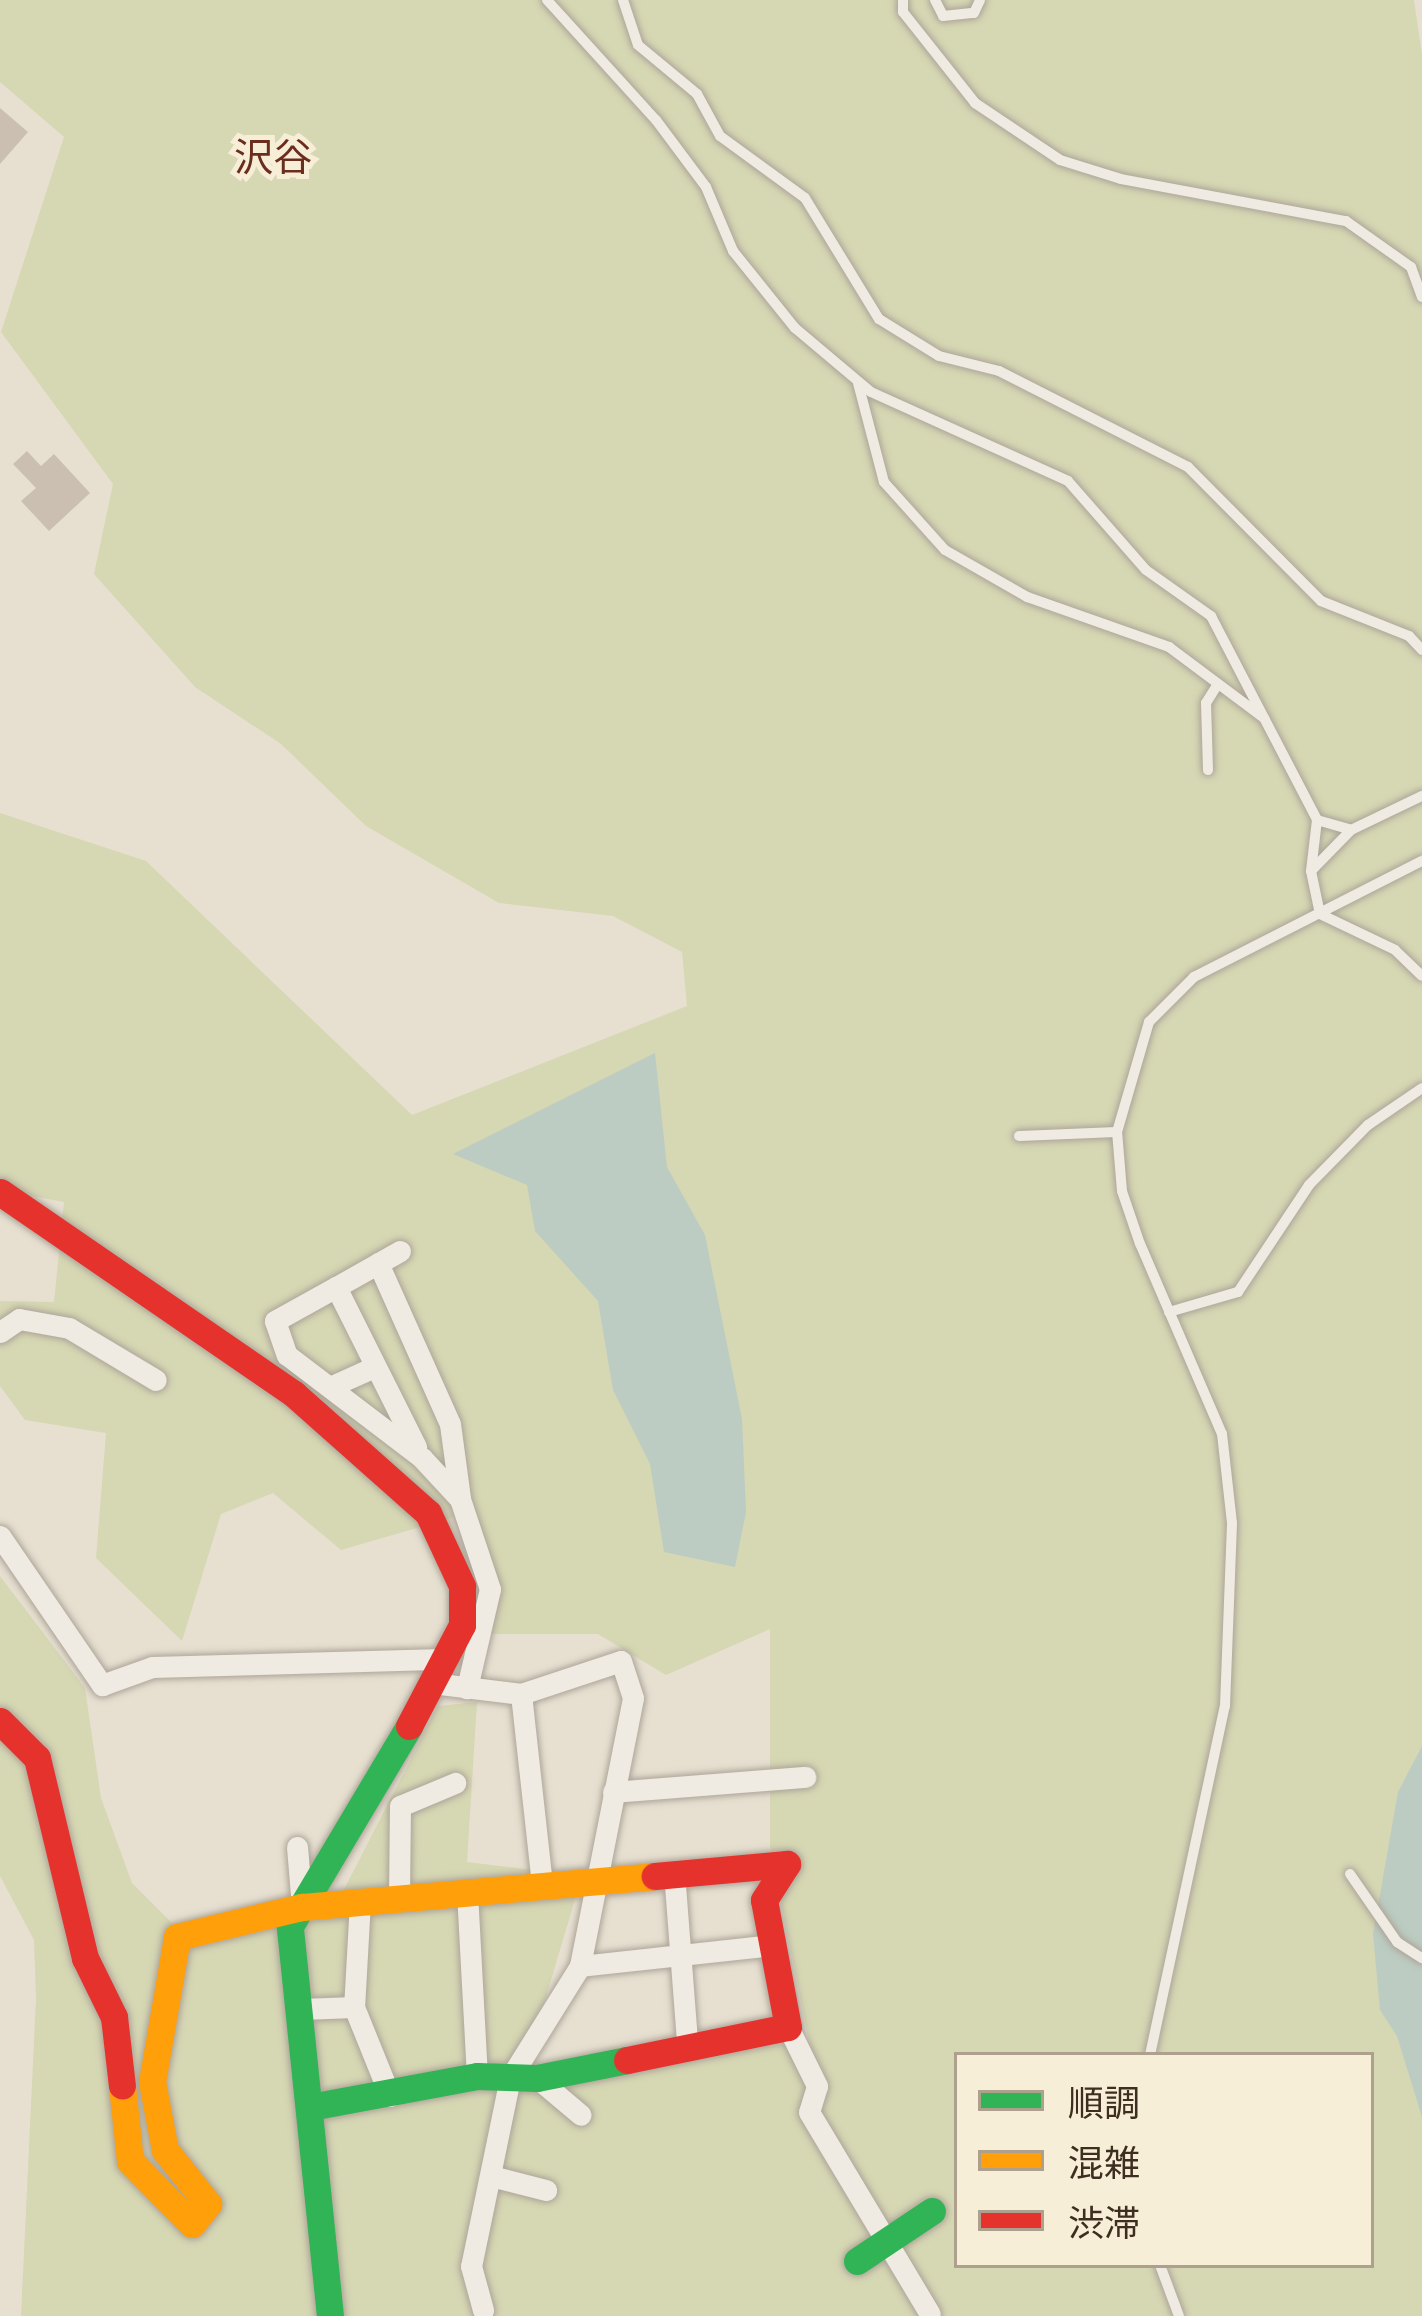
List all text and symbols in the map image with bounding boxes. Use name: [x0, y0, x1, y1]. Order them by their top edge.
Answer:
district label: 沢谷: [234, 133, 312, 179]
legend: [954, 2052, 1374, 2268]
text: 順調: [1068, 2078, 1140, 2127]
text: 混雑: [1068, 2138, 1140, 2187]
text: 渋滞: [1068, 2198, 1140, 2247]

